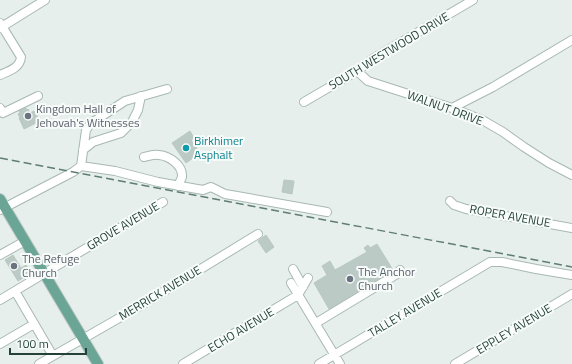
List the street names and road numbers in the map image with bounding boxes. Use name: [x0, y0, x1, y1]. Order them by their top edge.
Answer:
street label: SOUTH WESTWOOD DRIVE: [325, 7, 453, 94]
street label: WALNUT DRIVE: [404, 85, 486, 130]
street label: GROVE AVENUE: [83, 196, 163, 255]
street label: ROPER AVENUE: [468, 199, 552, 232]
street label: MERRICK AVENUE: [115, 260, 205, 325]
street label: TALLEY AVENUE: [364, 283, 446, 342]
street label: EPPLEY AVENUE: [472, 298, 555, 359]
street label: ECHO AVENUE: [204, 302, 278, 357]

